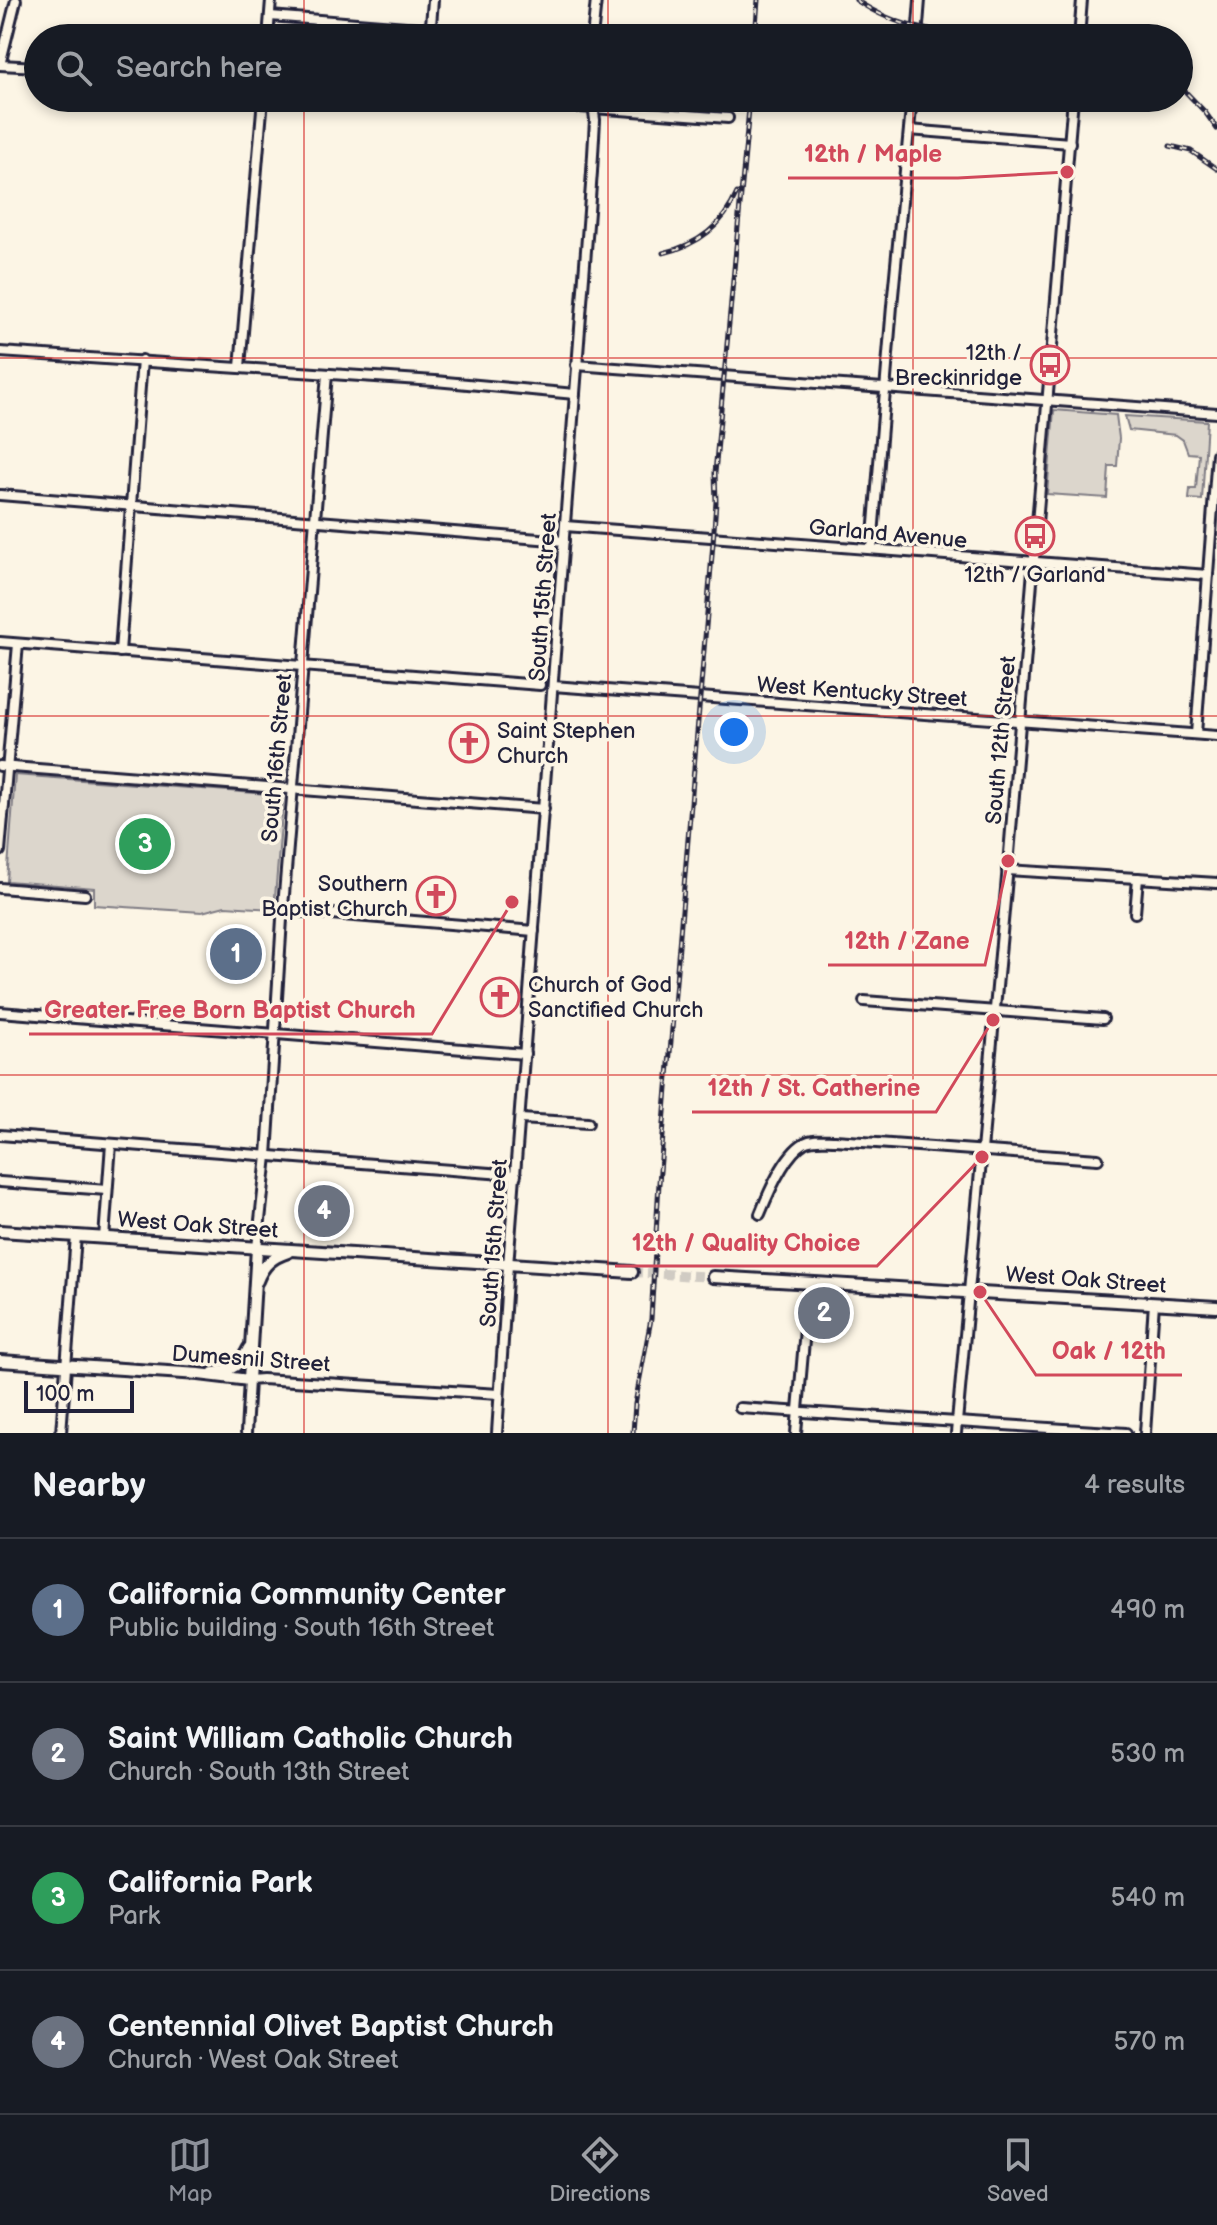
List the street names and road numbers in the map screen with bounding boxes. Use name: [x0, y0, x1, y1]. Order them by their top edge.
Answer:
street label: South 15th Street: [524, 512, 563, 682]
street label: Garland Avenue: [808, 514, 968, 555]
street label: South 12th Street: [981, 655, 1022, 826]
street label: South 16th Street: [257, 672, 298, 844]
street label: West Kentucky Street: [756, 672, 968, 713]
street label: South 15th Street: [475, 1158, 514, 1328]
street label: West Oak Street: [117, 1206, 279, 1245]
street label: West Oak Street: [1005, 1261, 1167, 1300]
street label: Dumesnil Street: [171, 1340, 331, 1379]

